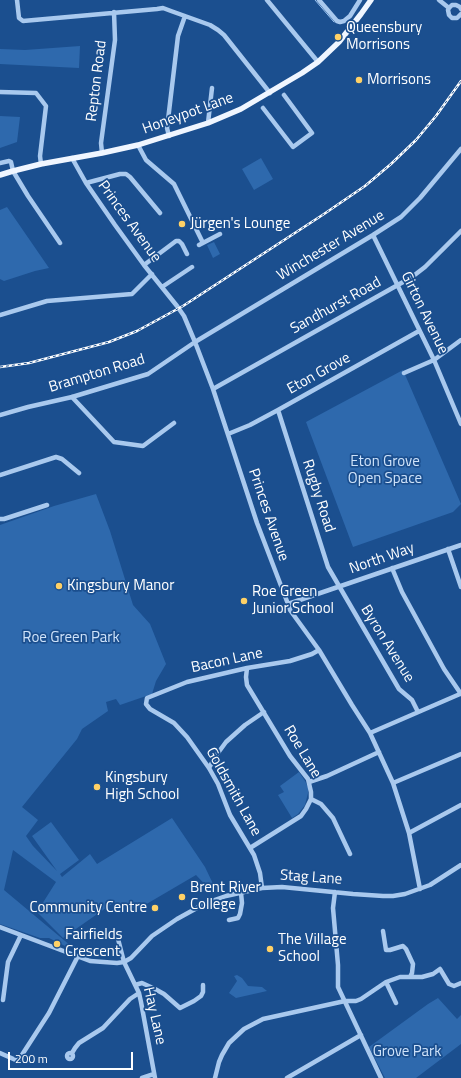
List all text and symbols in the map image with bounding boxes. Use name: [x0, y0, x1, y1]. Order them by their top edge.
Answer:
place label: Queensbury Morrisons: [346, 19, 422, 54]
marker: Queensbury Morrisons: [333, 32, 343, 42]
street label: Repton Road: [83, 39, 111, 123]
place label: Morrisons: [367, 71, 431, 89]
marker: Morrisons: [354, 75, 364, 85]
street label: Honeypot Lane: [140, 89, 236, 139]
street label: Princes Avenue: [93, 178, 165, 266]
street label: Winchester Avenue: [274, 207, 388, 285]
place label: Jürgen's Lounge: [190, 215, 290, 233]
marker: Jürgen's Lounge: [177, 219, 187, 229]
street label: Girton Avenue: [396, 269, 452, 357]
street label: Sandhurst Road: [288, 274, 384, 338]
street label: Eton Grove: [284, 349, 354, 399]
street label: Brampton Road: [47, 351, 147, 397]
park label: Eton Grove Open Space: [348, 453, 422, 488]
street label: Rugby Road: [298, 457, 338, 535]
street label: Princes Avenue: [244, 466, 292, 564]
street label: North Way: [347, 539, 417, 579]
place label: Kingsbury Manor: [67, 577, 174, 595]
marker: Kingsbury Manor: [54, 581, 64, 591]
place label: Roe Green Junior School: [252, 583, 334, 618]
marker: Roe Green Junior School: [239, 596, 249, 606]
street label: Byron Avenue: [356, 602, 418, 686]
park label: Roe Green Park: [22, 629, 120, 647]
street label: Bacon Lane: [190, 645, 264, 677]
street label: Roe Lane: [279, 722, 325, 782]
street label: Goldsmith Lane: [201, 745, 265, 839]
place label: Kingsbury High School: [105, 769, 180, 804]
marker: Kingsbury High School: [92, 782, 102, 792]
street label: Stag Lane: [279, 867, 343, 889]
place label: Brent River College: [190, 879, 261, 914]
marker: Brent River College: [177, 892, 187, 902]
place label: Community Centre: [29, 899, 147, 917]
marker: Community Centre: [150, 903, 160, 913]
place label: Fairfields Crescent: [65, 926, 123, 961]
place label: The Village School: [278, 931, 347, 966]
marker: Fairfields Crescent: [52, 939, 62, 949]
marker: The Village School: [265, 944, 275, 954]
street label: Hay Lane: [139, 986, 169, 1046]
park label: Grove Park: [373, 1043, 441, 1061]
scale bar: [10, 1044, 135, 1070]
text: 200 m: [15, 1049, 48, 1068]

